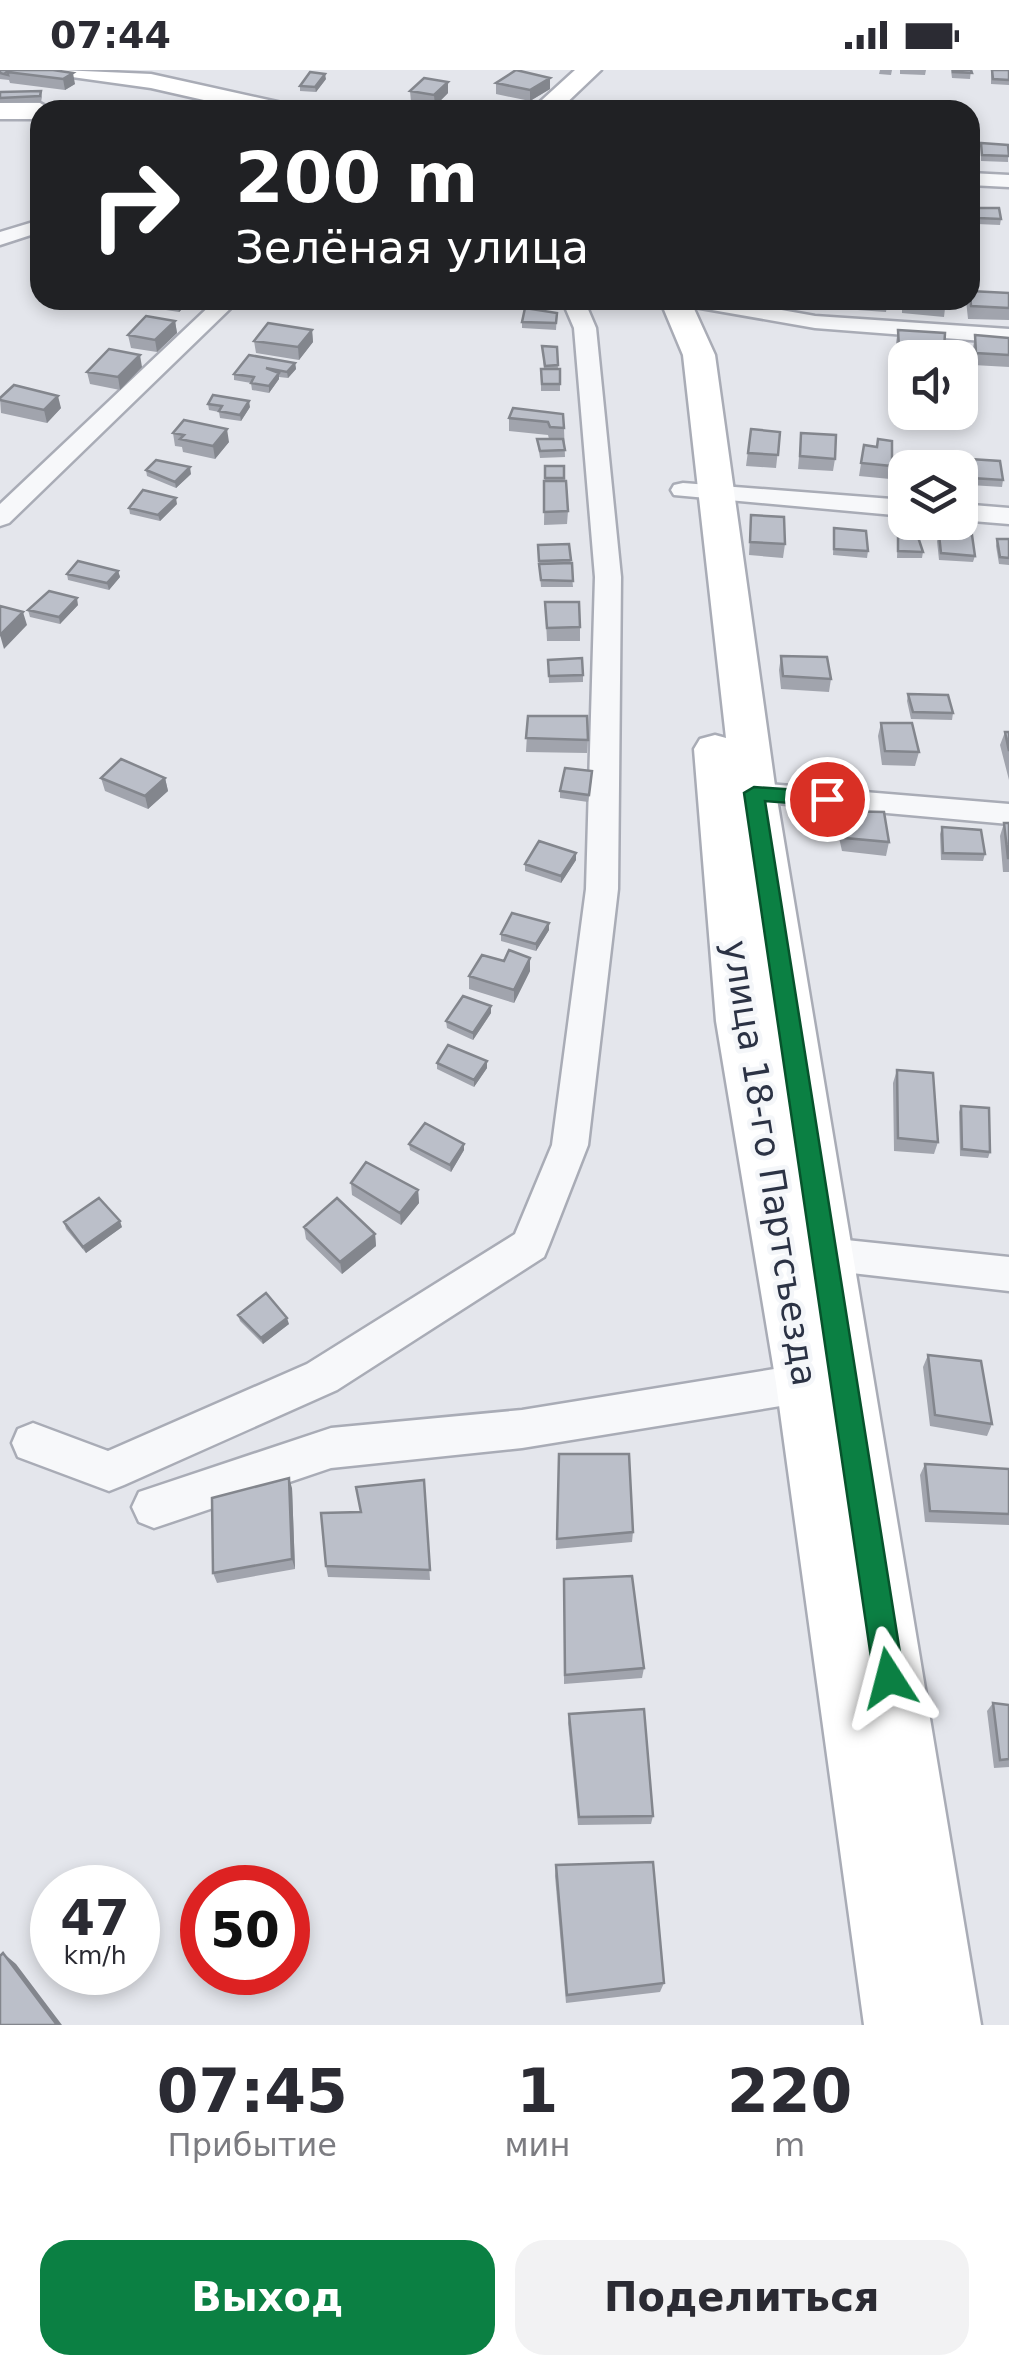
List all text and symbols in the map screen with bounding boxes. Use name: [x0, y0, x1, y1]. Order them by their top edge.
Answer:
text: 07:44: [50, 13, 171, 57]
text: 200 m: [235, 137, 478, 219]
icon: right: [70, 140, 200, 270]
text: Зелёная улица: [235, 221, 589, 274]
map controls: [888, 340, 978, 540]
button: sound: [888, 340, 978, 430]
button: layers: [888, 450, 978, 540]
pin: [785, 757, 870, 842]
icon: arrive: [800, 772, 855, 827]
street label: улица 18-го Партсъезда: [715, 937, 825, 1389]
position arrow: [837, 1626, 941, 1730]
speed limit sign: 50: [180, 1865, 310, 1995]
text: 47: [60, 1889, 130, 1947]
text: km/h: [63, 1941, 127, 1970]
text: 07:45: [157, 2056, 348, 2126]
text: 1: [516, 2056, 558, 2126]
text: 220: [727, 2056, 852, 2126]
text: Прибытие: [168, 2126, 337, 2164]
text: мин: [504, 2126, 570, 2164]
text: m: [774, 2126, 805, 2164]
button: Выход: [40, 2240, 495, 2355]
button: Поделиться: [515, 2240, 969, 2355]

